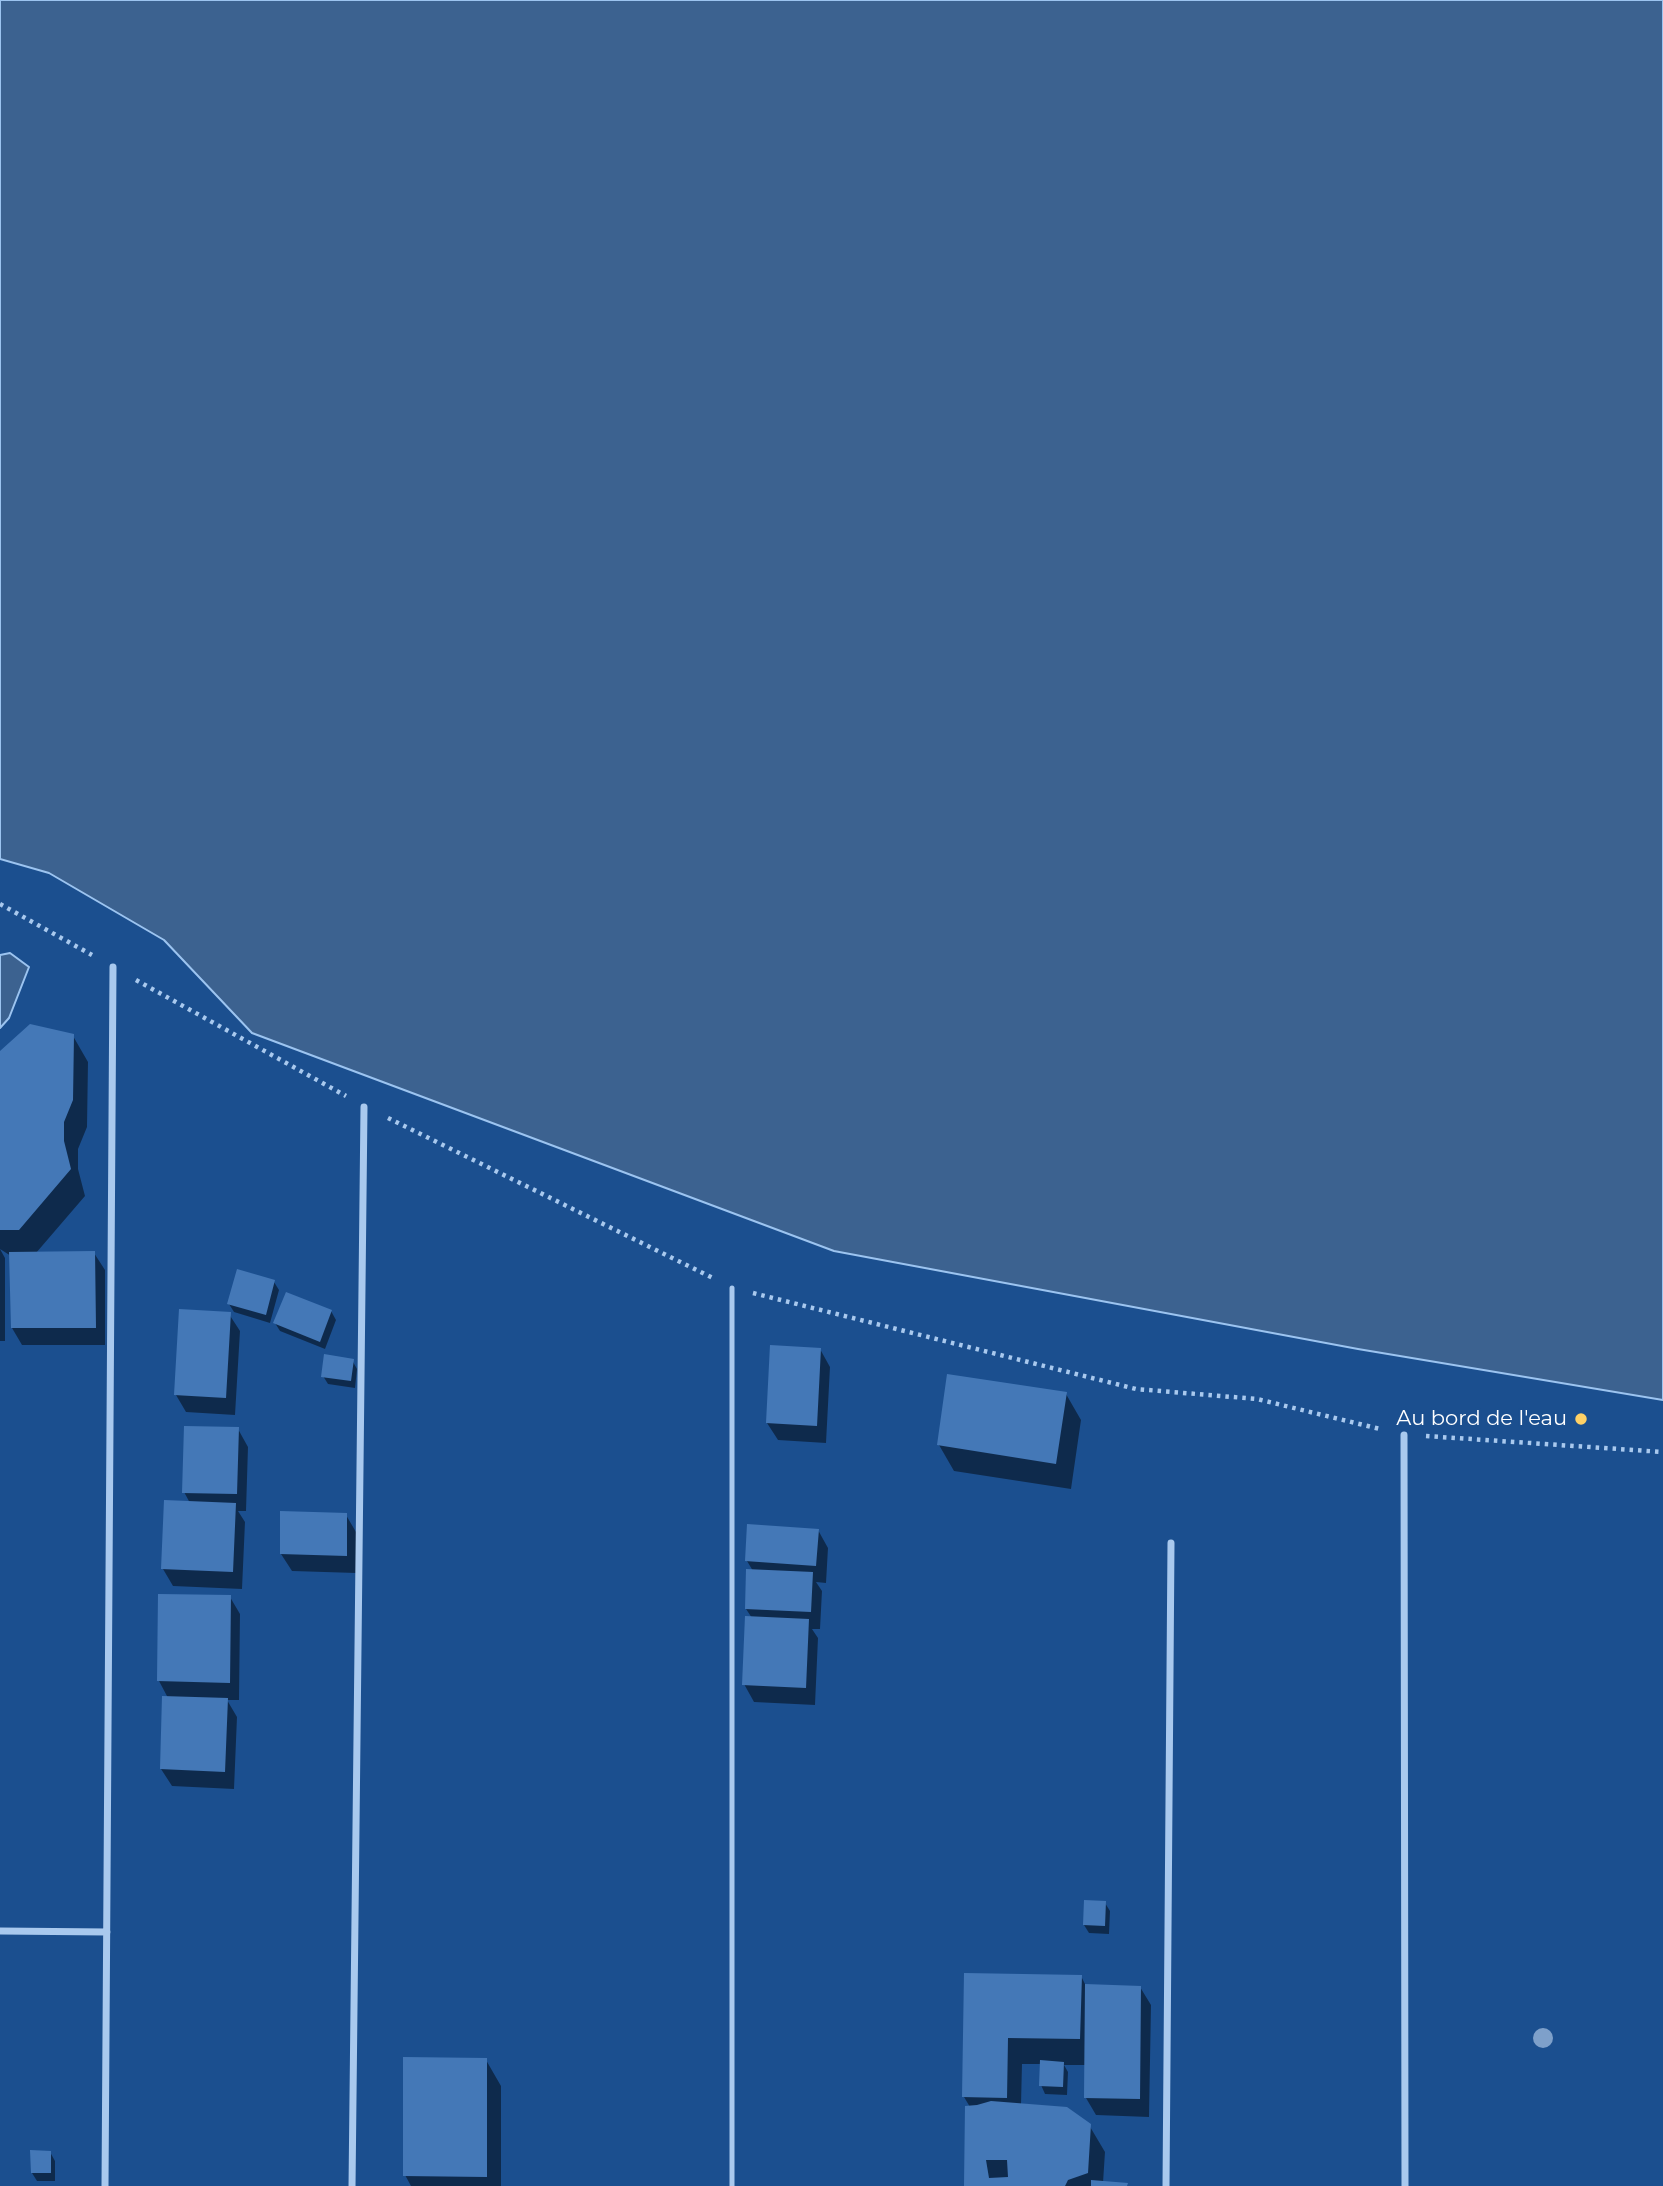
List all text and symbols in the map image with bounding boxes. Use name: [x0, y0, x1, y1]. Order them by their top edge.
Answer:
place label: Au bord de l'eau: [1396, 1406, 1567, 1432]
marker: Au bord de l'eau: [1573, 1411, 1589, 1427]

